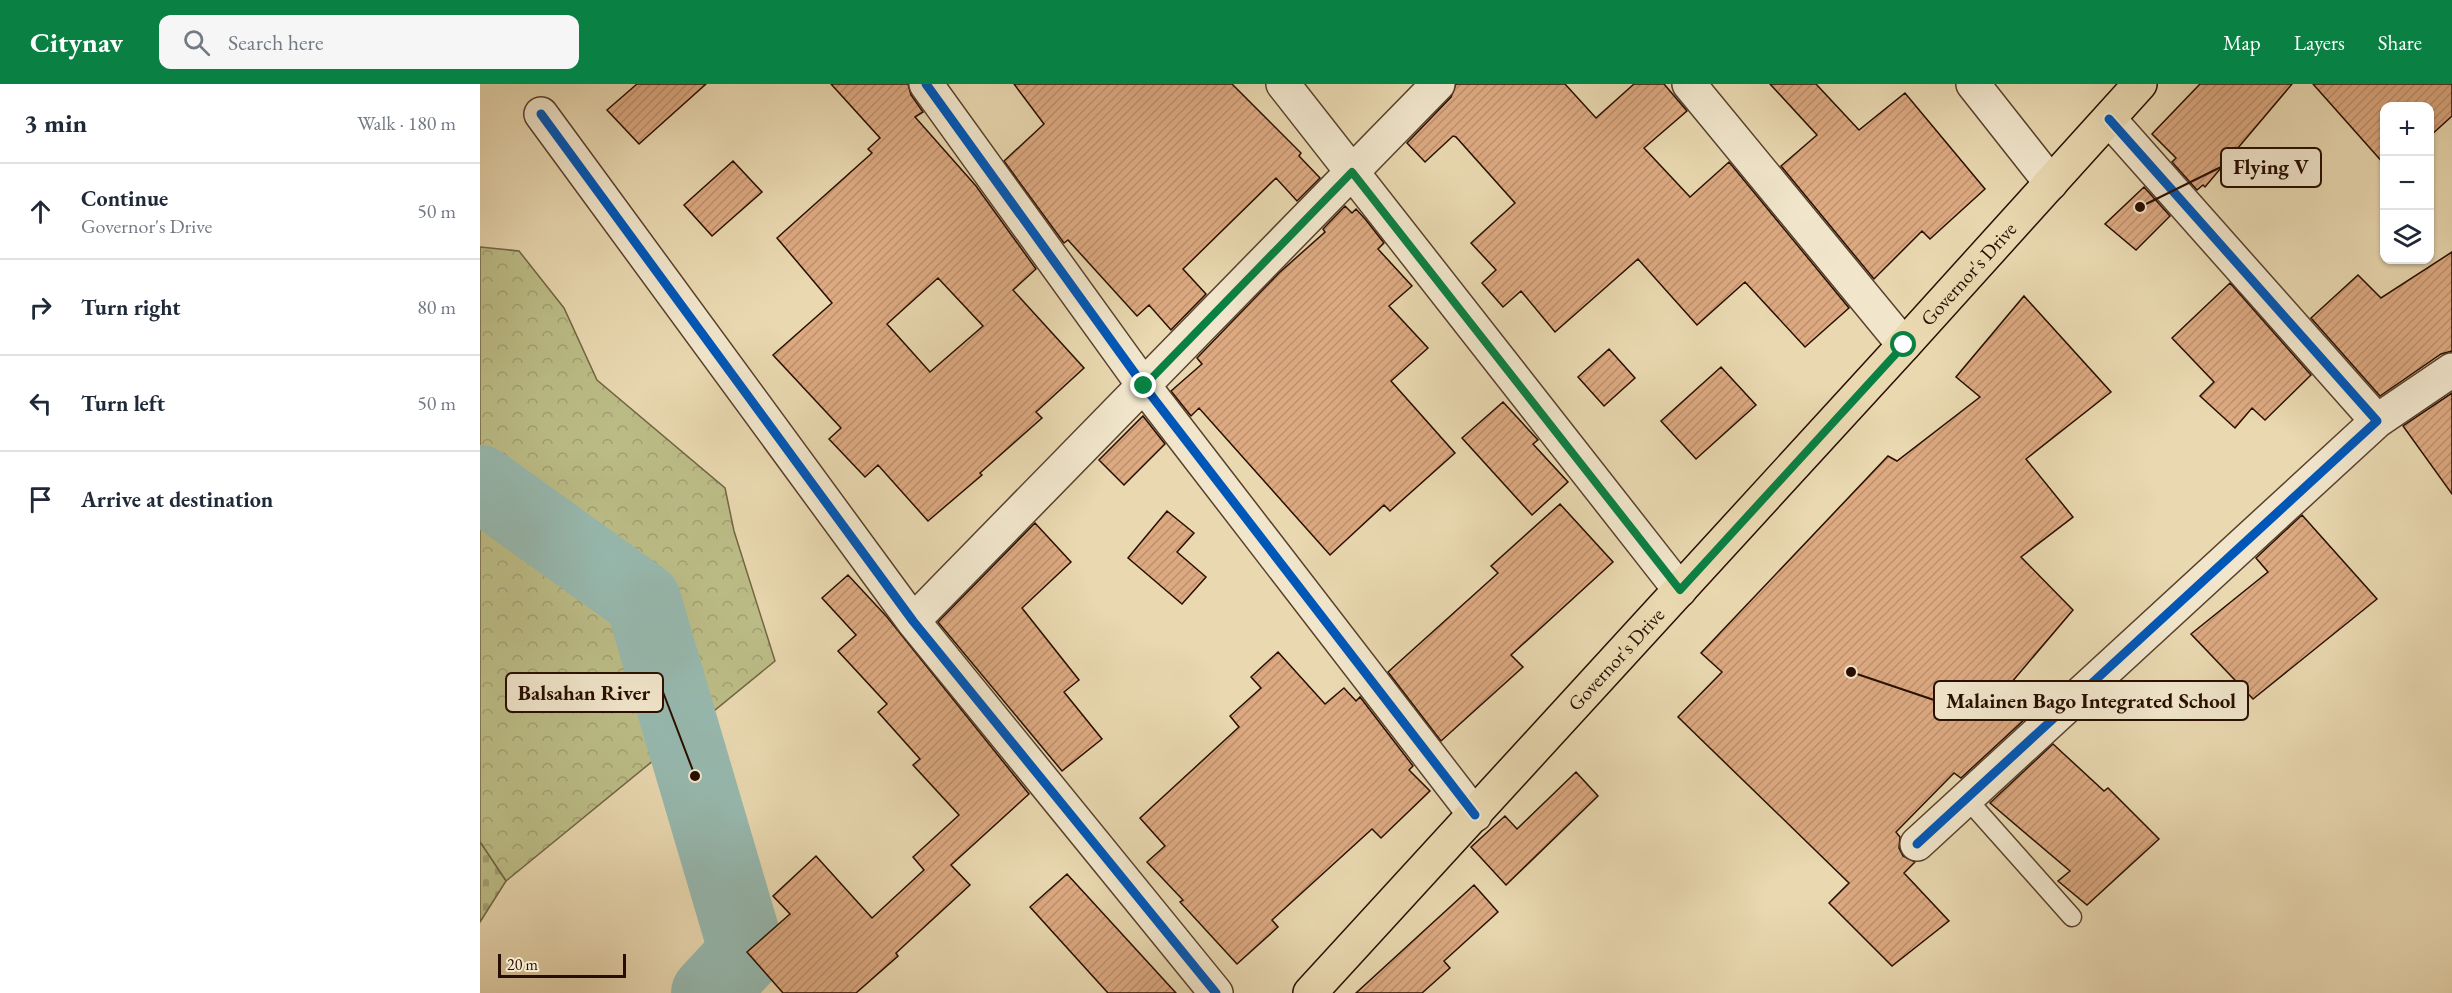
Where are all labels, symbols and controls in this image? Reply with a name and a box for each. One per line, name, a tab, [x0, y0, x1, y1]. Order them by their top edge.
search box	[159, 15, 579, 69]
text: Citynav	[30, 24, 123, 60]
icon: search	[180, 26, 213, 59]
text: Search here	[228, 28, 324, 57]
text: Map	[2223, 29, 2261, 56]
text: Layers	[2294, 29, 2345, 56]
text: Share	[2378, 29, 2422, 56]
map controls	[2380, 102, 2434, 264]
button: +	[2380, 102, 2434, 156]
text: 3 min	[24, 106, 87, 140]
text: Walk · 180 m	[357, 110, 456, 136]
callout: Flying V	[2221, 148, 2321, 187]
text: Flying V	[2233, 153, 2309, 180]
button: −	[2380, 156, 2434, 210]
text: Continue	[81, 184, 168, 213]
icon: ahead	[24, 195, 57, 228]
text: 50 m	[417, 198, 456, 224]
button: layers	[2380, 210, 2434, 264]
text: Governor's Drive	[81, 213, 212, 239]
street label: Governor's Drive	[1915, 216, 2022, 331]
icon: right	[24, 291, 57, 324]
text: Turn right	[81, 293, 180, 322]
text: 80 m	[417, 294, 456, 320]
route start	[1890, 331, 1916, 357]
route end	[1130, 372, 1156, 398]
icon: left	[24, 387, 57, 420]
text: Turn left	[81, 389, 165, 418]
text: 50 m	[417, 390, 456, 416]
icon: arrive	[24, 483, 57, 516]
text: Arrive at destination	[81, 485, 273, 514]
street label: Governor's Drive	[1562, 602, 1670, 716]
callout: Balsahan River	[506, 673, 663, 712]
text: Balsahan River	[518, 679, 650, 706]
callout: Malainen Bago Integrated School	[1934, 681, 2248, 720]
text: Malainen Bago Integrated School	[1946, 687, 2236, 714]
scale bar	[498, 951, 626, 978]
text: 20 m	[507, 954, 538, 975]

